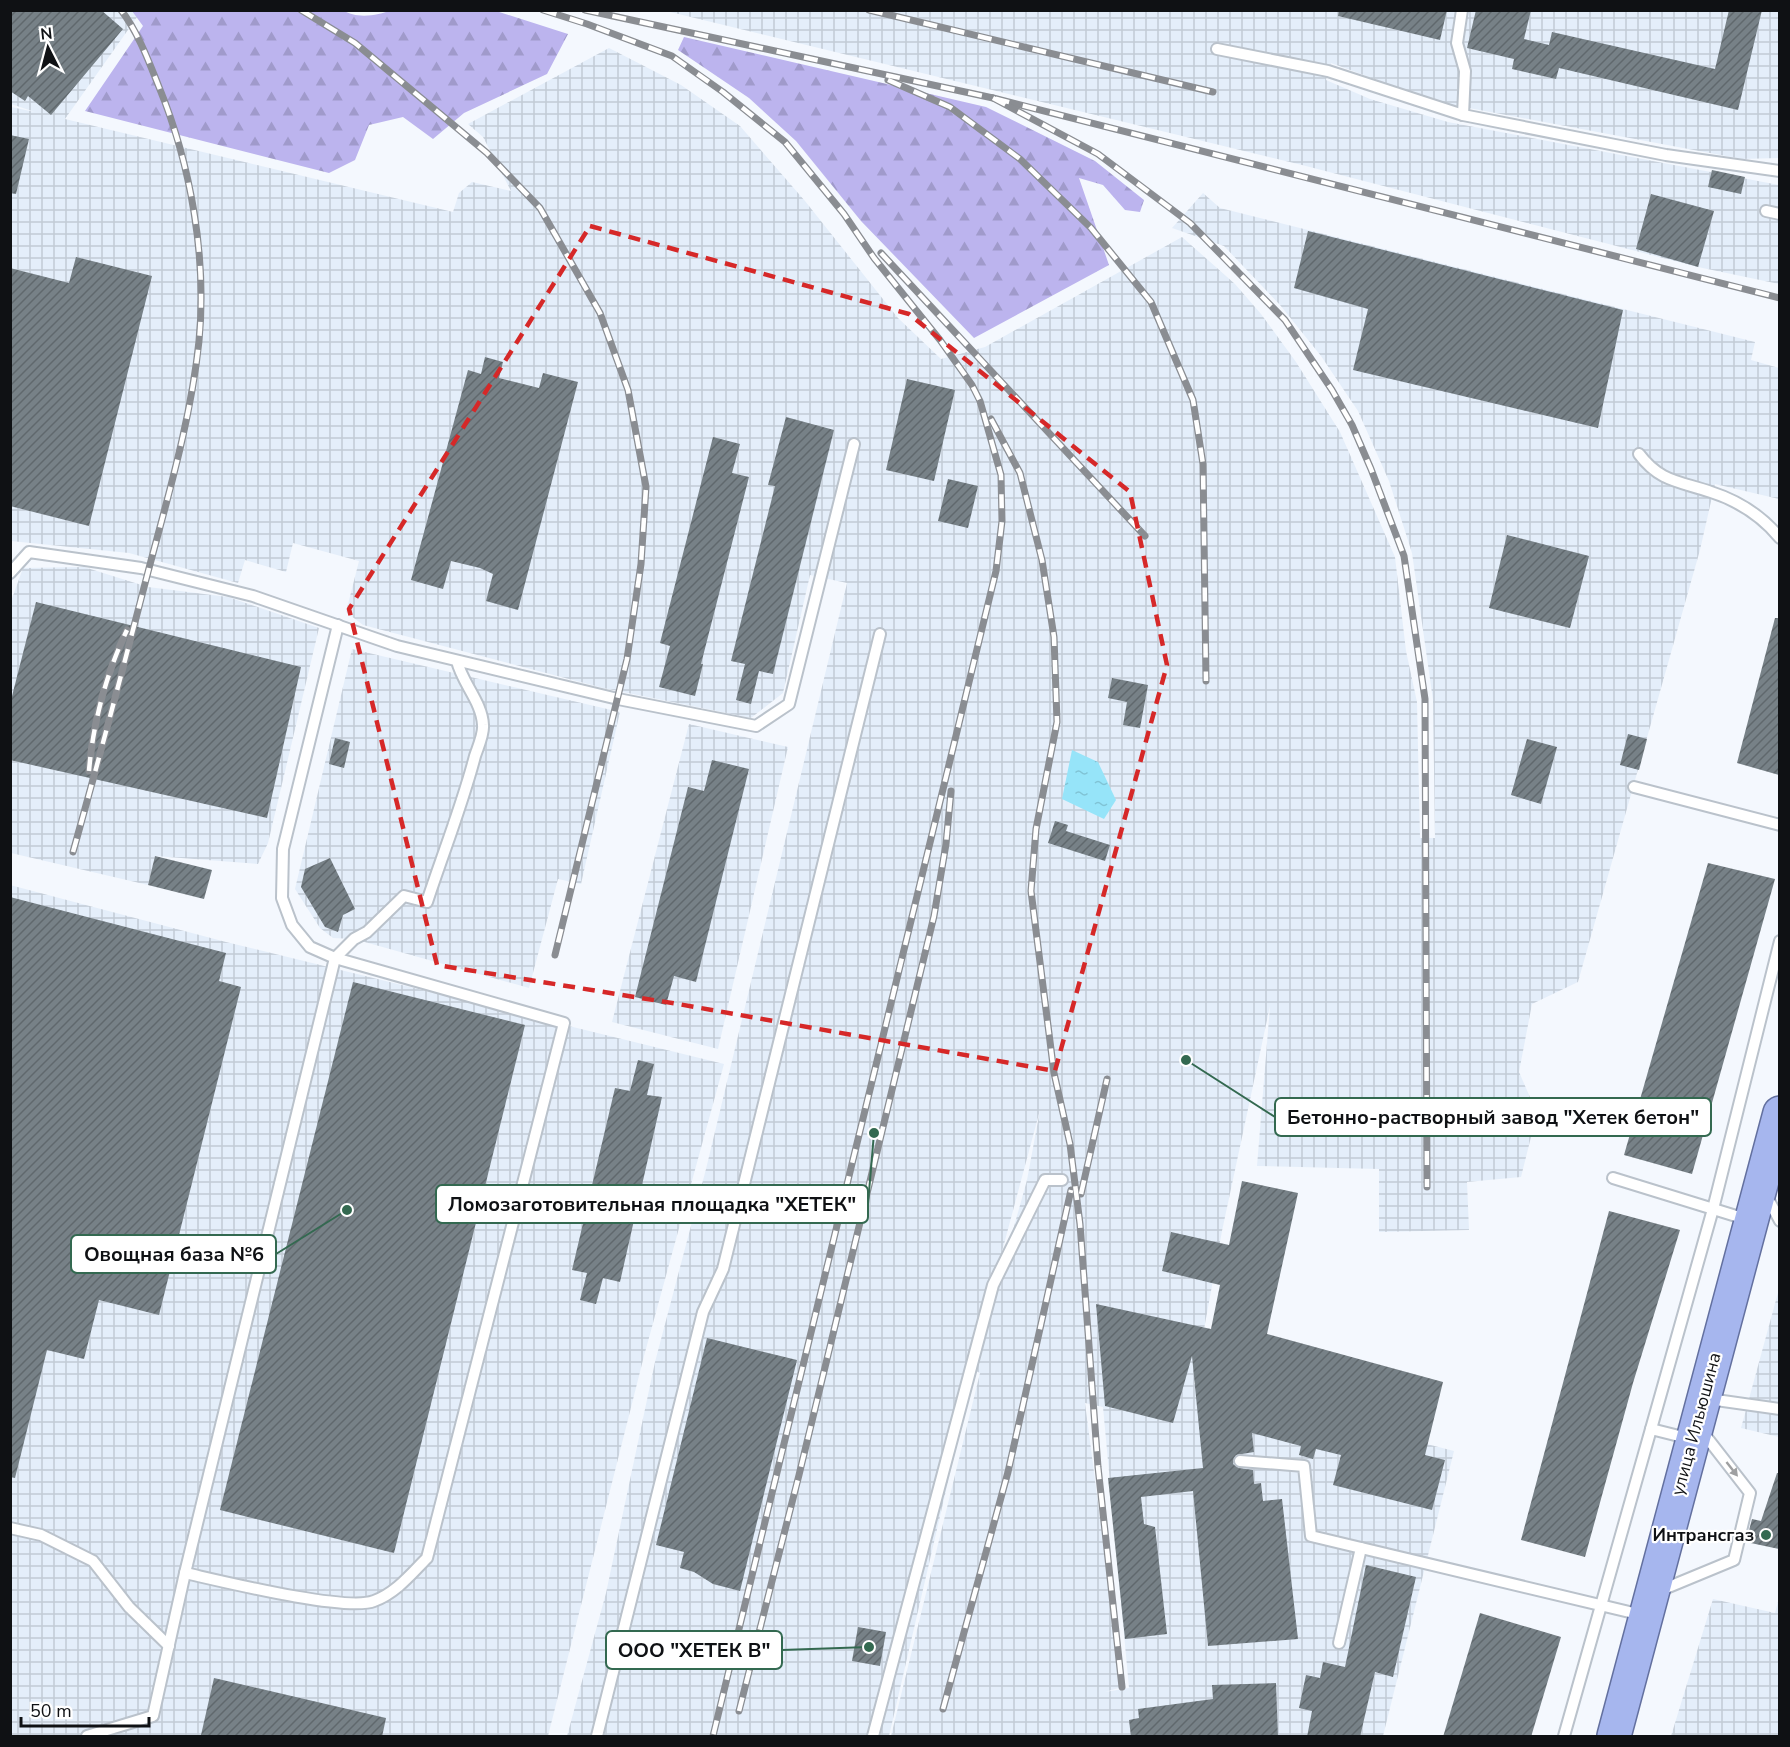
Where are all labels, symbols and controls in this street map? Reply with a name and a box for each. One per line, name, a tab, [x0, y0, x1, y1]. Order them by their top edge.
north arrow	[18, 18, 78, 78]
text: N	[39, 23, 54, 46]
callout: Бетонно-растворный завод "Хетек бетон"	[1275, 1098, 1711, 1136]
text: Бетонно-растворный завод "Хетек бетон"	[1287, 1104, 1699, 1131]
callout: Ломозаготовительная площадка "ХЕТЕК"	[436, 1185, 868, 1223]
text: Ломозаготовительная площадка "ХЕТЕК"	[448, 1191, 856, 1218]
callout: Овощная база №6	[71, 1235, 276, 1273]
text: Овощная база №6	[84, 1241, 264, 1268]
street label: улица Ильюшина	[1665, 1350, 1727, 1498]
one-way arrow	[1725, 1461, 1738, 1477]
place label: Интрансгаз	[1653, 1523, 1754, 1547]
marker: Интрансгаз	[1759, 1528, 1773, 1542]
callout: ООО "ХЕТЕК В"	[606, 1631, 782, 1669]
text: ООО "ХЕТЕК В"	[618, 1637, 770, 1664]
scale bar	[21, 1690, 148, 1728]
text: 50 m	[30, 1699, 72, 1723]

